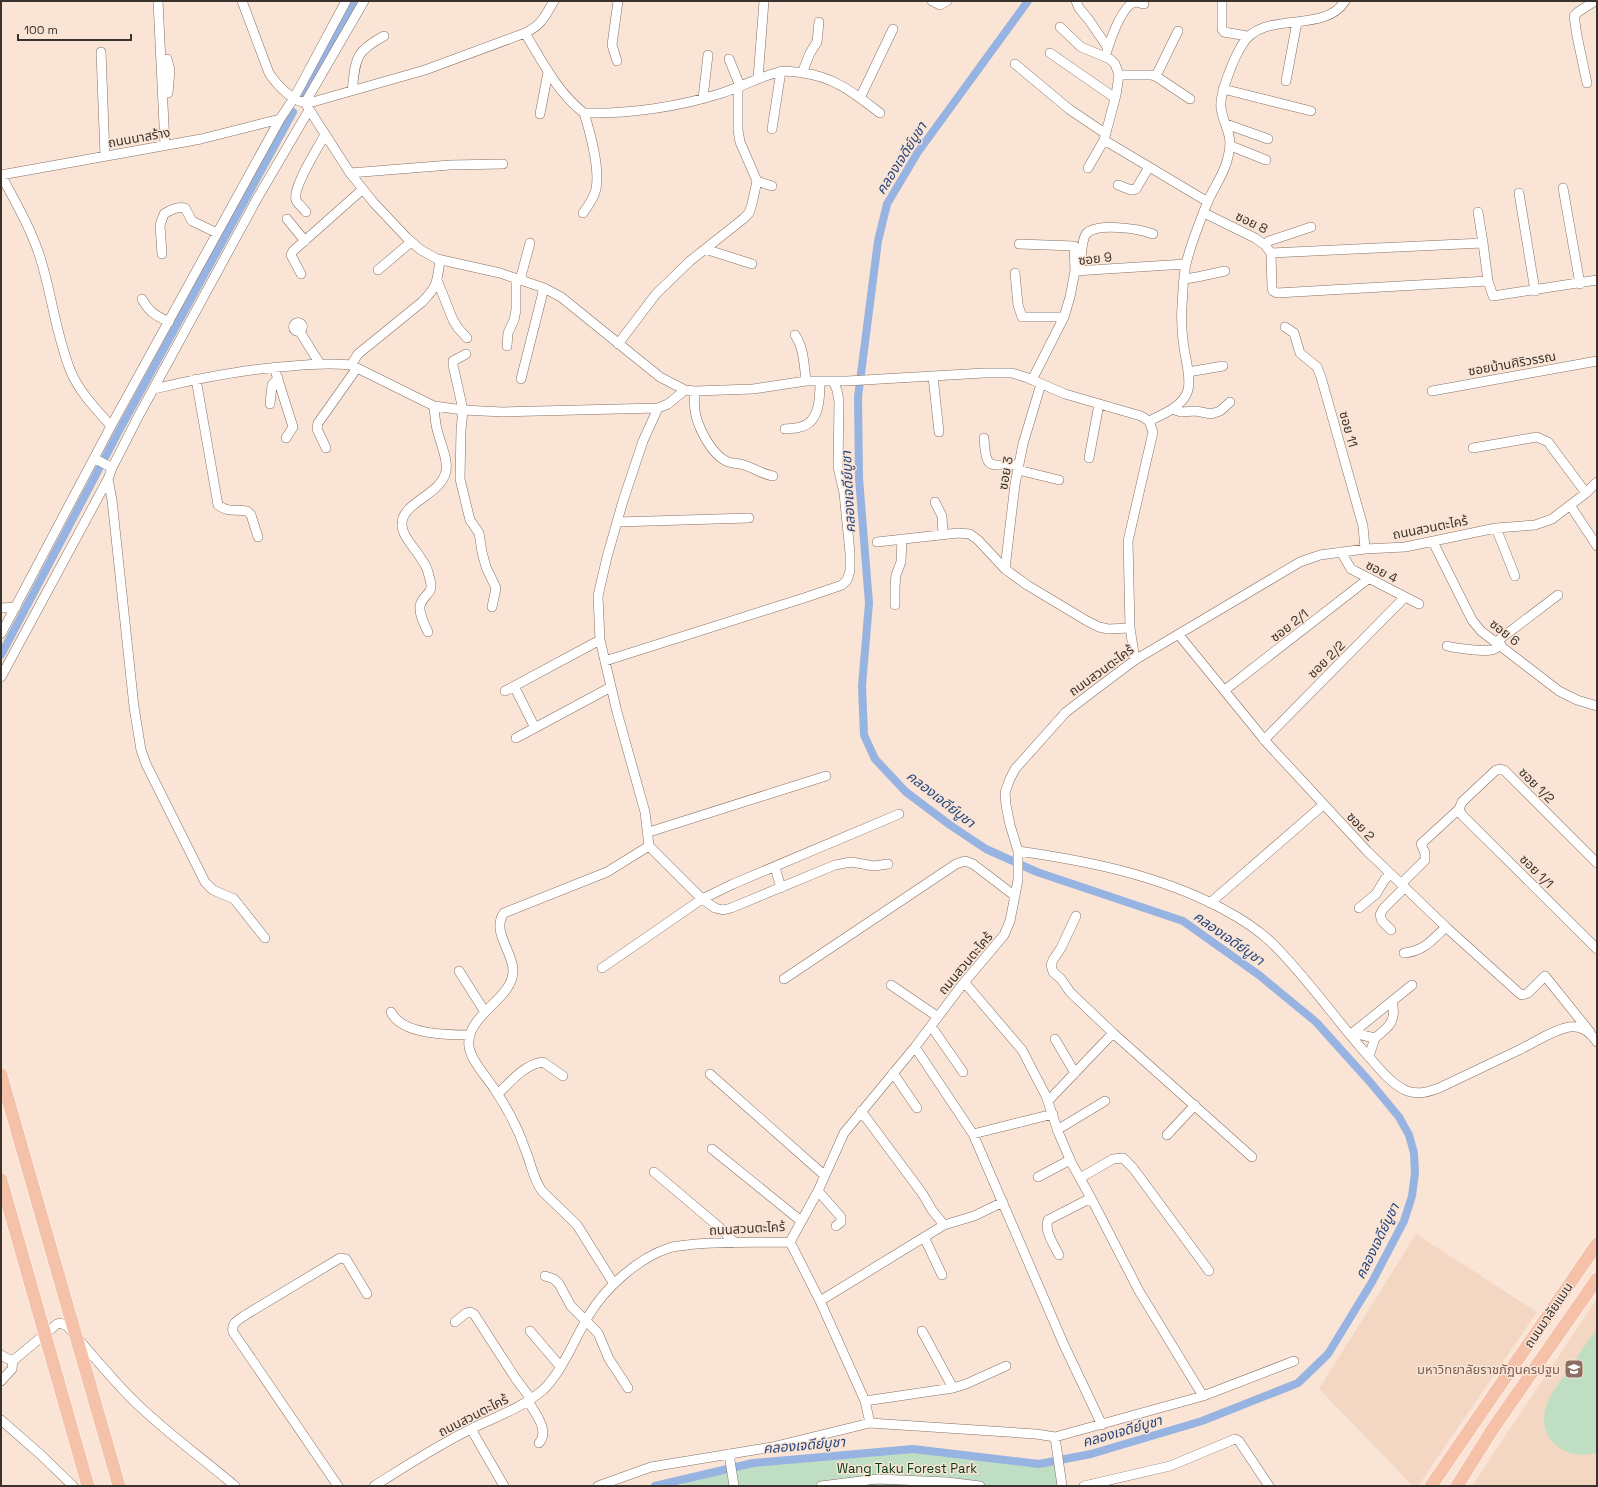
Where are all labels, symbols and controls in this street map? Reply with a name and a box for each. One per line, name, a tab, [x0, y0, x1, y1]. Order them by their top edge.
scale bar	[18, 16, 131, 42]
text: 100 m	[24, 22, 58, 38]
water label: คลองเจดีย์บูชา	[872, 117, 931, 198]
street label: ถนนนาสร้าง	[107, 124, 172, 151]
street label: ซอย 8	[1233, 207, 1271, 238]
street label: ซอย 9	[1077, 248, 1113, 269]
street label: ซอยบ้านศิริวรรณ	[1467, 347, 1557, 380]
street label: ซอย 11	[1335, 409, 1362, 449]
water label: คลองเจดีย์บูชา	[837, 449, 859, 533]
street label: ซอย 3	[994, 455, 1017, 491]
street label: ถนนสวนตะไคร้	[1391, 512, 1470, 543]
street label: ซอย 4	[1363, 556, 1401, 587]
street label: ซอย 2/1	[1267, 605, 1312, 646]
street label: ซอย 6	[1486, 615, 1523, 649]
street label: ซอย 2/2	[1304, 637, 1349, 682]
street label: ถนนสวนตะไคร้	[1065, 641, 1138, 700]
street label: ซอย 1/2	[1515, 764, 1558, 807]
water label: คลองเจดีย์บูชา	[903, 767, 980, 832]
street label: ซอย 2	[1343, 808, 1378, 845]
street label: ซอย 1/1	[1516, 851, 1557, 892]
water label: คลองเจดีย์บูชา	[1190, 907, 1269, 970]
street label: ถนนสวนตะไคร้	[934, 928, 997, 998]
water label: คลองเจดีย์บูชา	[1351, 1199, 1404, 1282]
street label: ถนนสวนตะไคร้	[708, 1218, 786, 1239]
street label: ถนนมาลัยแมน	[1520, 1279, 1577, 1351]
school or university icon: มหาวิทยาลัยราชภัฏนครปฐม	[1563, 1358, 1585, 1380]
place label: มหาวิทยาลัยราชภัฏนครปฐม	[1417, 1361, 1560, 1378]
street label: ถนนสวนตะไคร้	[435, 1390, 512, 1440]
water label: คลองเจดีย์บูชา	[1080, 1411, 1165, 1451]
water label: คลองเจดีย์บูชา	[762, 1432, 847, 1458]
park label: Wang Taku Forest Park	[837, 1460, 977, 1477]

